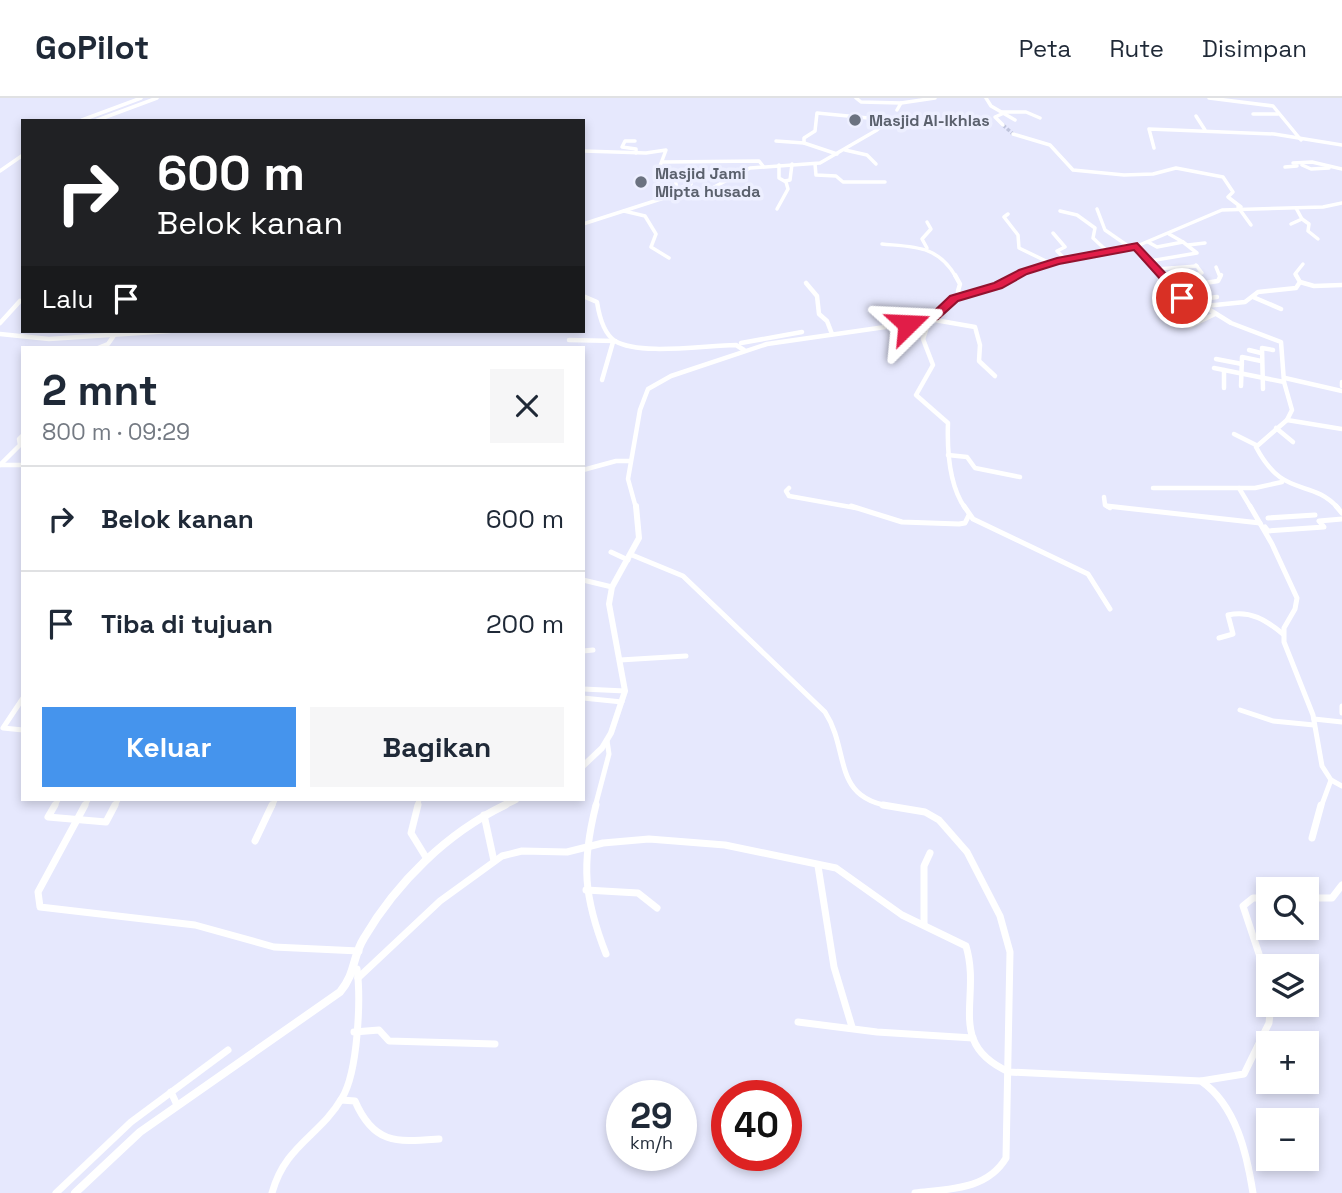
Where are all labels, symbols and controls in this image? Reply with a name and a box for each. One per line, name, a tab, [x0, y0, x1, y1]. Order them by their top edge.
text: GoPilot	[35, 27, 149, 69]
text: Peta	[1019, 33, 1071, 64]
text: Rute	[1109, 33, 1164, 64]
text: Disimpan	[1202, 33, 1307, 64]
place label: Masjid Al-Ikhlas	[869, 110, 990, 131]
marker: Masjid Al-Ikhlas	[847, 112, 863, 128]
text: 600 m	[157, 142, 305, 204]
icon: right	[42, 147, 133, 238]
place label: Masjid Jami Mipta husada	[655, 163, 760, 202]
marker: Masjid Jami Mipta husada	[633, 174, 649, 190]
text: Belok kanan	[157, 203, 343, 243]
pin	[1152, 268, 1212, 328]
icon: arrive	[1163, 279, 1201, 317]
icon: arrive	[107, 280, 145, 318]
text: Lalu	[42, 282, 93, 316]
position arrow	[871, 287, 945, 361]
text: 2 mnt	[42, 364, 158, 417]
button: close	[490, 369, 564, 443]
text: 800 m · 09:29	[42, 417, 190, 447]
icon: right	[42, 500, 80, 538]
text: Belok kanan	[101, 502, 254, 536]
text: 600 m	[486, 502, 564, 536]
icon: arrive	[42, 605, 80, 643]
text: Tiba di tujuan	[101, 607, 273, 641]
text: 200 m	[486, 607, 564, 641]
button: Keluar	[42, 707, 296, 787]
button: Bagikan	[310, 707, 564, 787]
map controls	[1256, 877, 1319, 1171]
button: search	[1256, 877, 1319, 940]
button: layers	[1256, 954, 1319, 1017]
button: +	[1256, 1031, 1319, 1094]
speed limit sign: 40	[711, 1080, 802, 1171]
text: 29	[630, 1094, 673, 1138]
button: −	[1256, 1108, 1319, 1171]
text: km/h	[630, 1131, 673, 1154]

